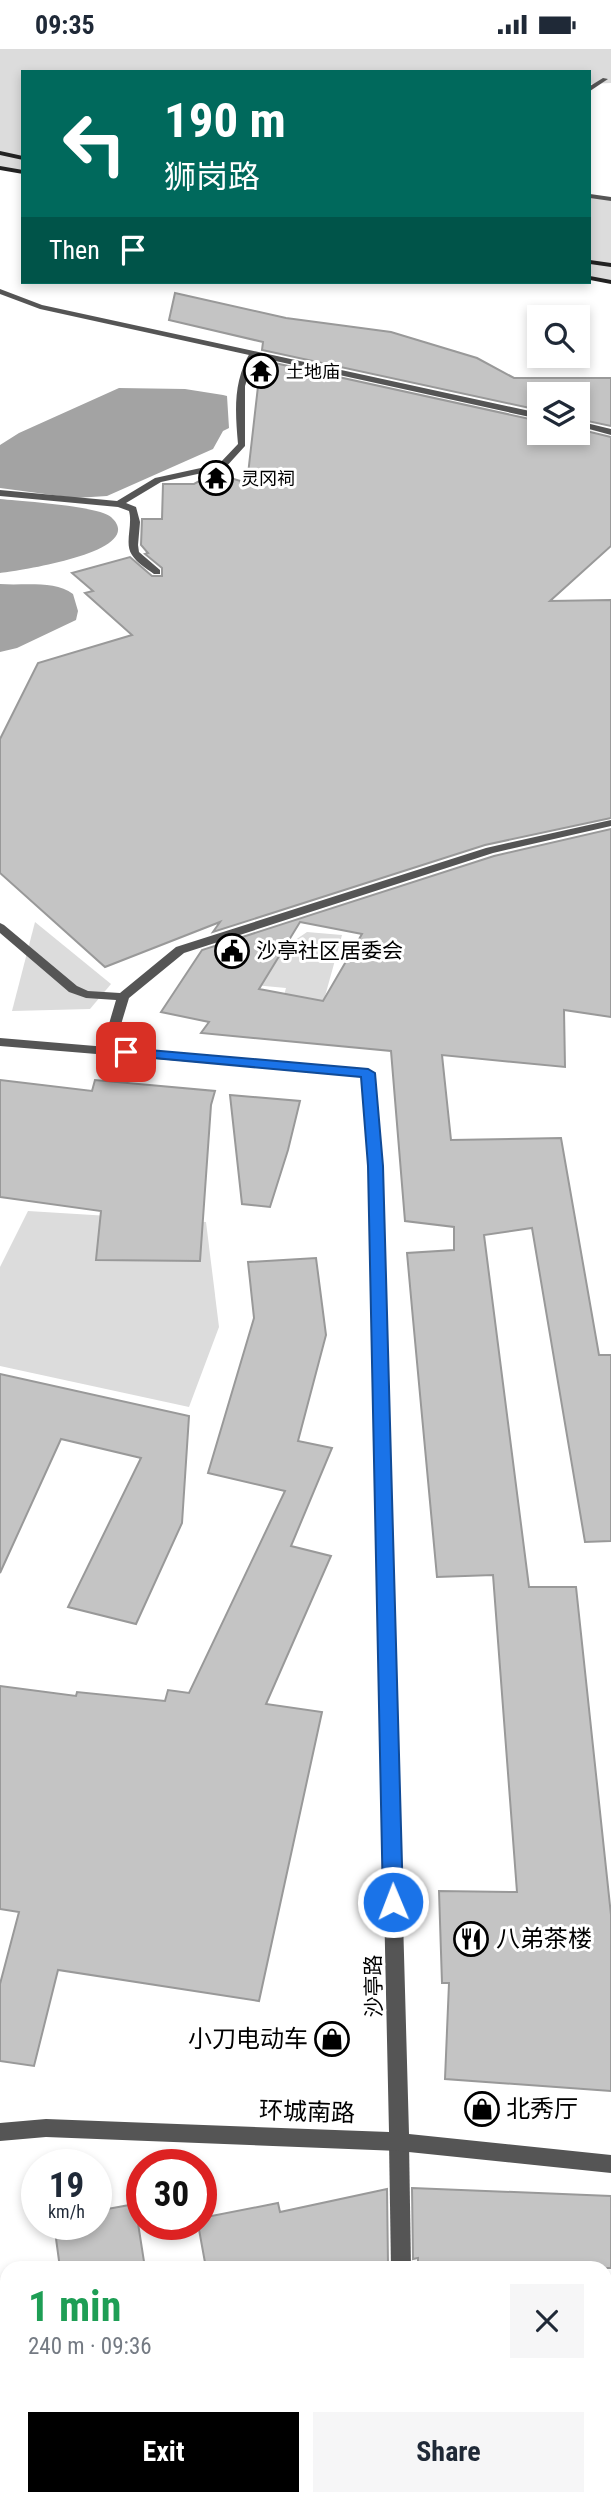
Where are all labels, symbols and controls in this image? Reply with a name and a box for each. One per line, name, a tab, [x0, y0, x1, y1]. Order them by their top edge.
text: 09:35	[35, 10, 95, 40]
text: 190 m	[164, 92, 286, 149]
icon: left	[49, 98, 140, 189]
text: 狮岗路	[164, 158, 260, 196]
icon: arrive	[114, 231, 152, 269]
text: Then	[49, 235, 100, 265]
map controls	[527, 305, 590, 445]
button: search	[527, 305, 590, 368]
temple icon: 土地庙	[242, 352, 280, 390]
place label: 土地庙	[286, 361, 340, 382]
button: layers	[527, 382, 590, 445]
temple icon: 灵冈祠	[197, 459, 235, 497]
place label: 灵冈祠	[241, 468, 295, 489]
public building icon: 沙亭社区居委会	[213, 932, 251, 970]
place label: 沙亭社区居委会	[256, 939, 403, 963]
pin	[96, 1022, 156, 1082]
icon: arrive	[107, 1033, 145, 1071]
position arrow	[356, 1865, 430, 1939]
restaurant icon: 八弟茶楼	[452, 1920, 490, 1958]
place label: 八弟茶楼	[496, 1925, 592, 1953]
street label: 沙亭路	[361, 1954, 387, 2018]
shop icon: 小刀电动车	[313, 2020, 351, 2058]
place label: 小刀电动车	[188, 2025, 308, 2053]
shop icon: 北秀厅	[463, 2090, 501, 2128]
place label: 北秀厅	[506, 2095, 578, 2123]
street label: 环城南路	[259, 2096, 355, 2128]
speed limit sign: 30	[126, 2149, 217, 2240]
text: 19	[49, 2165, 84, 2206]
text: km/h	[48, 2201, 85, 2222]
text: 1 min	[28, 2282, 121, 2331]
button: close	[510, 2284, 584, 2358]
text: 240 m · 09:36	[28, 2333, 152, 2360]
button: Exit	[28, 2412, 299, 2492]
button: Share	[313, 2412, 584, 2492]

